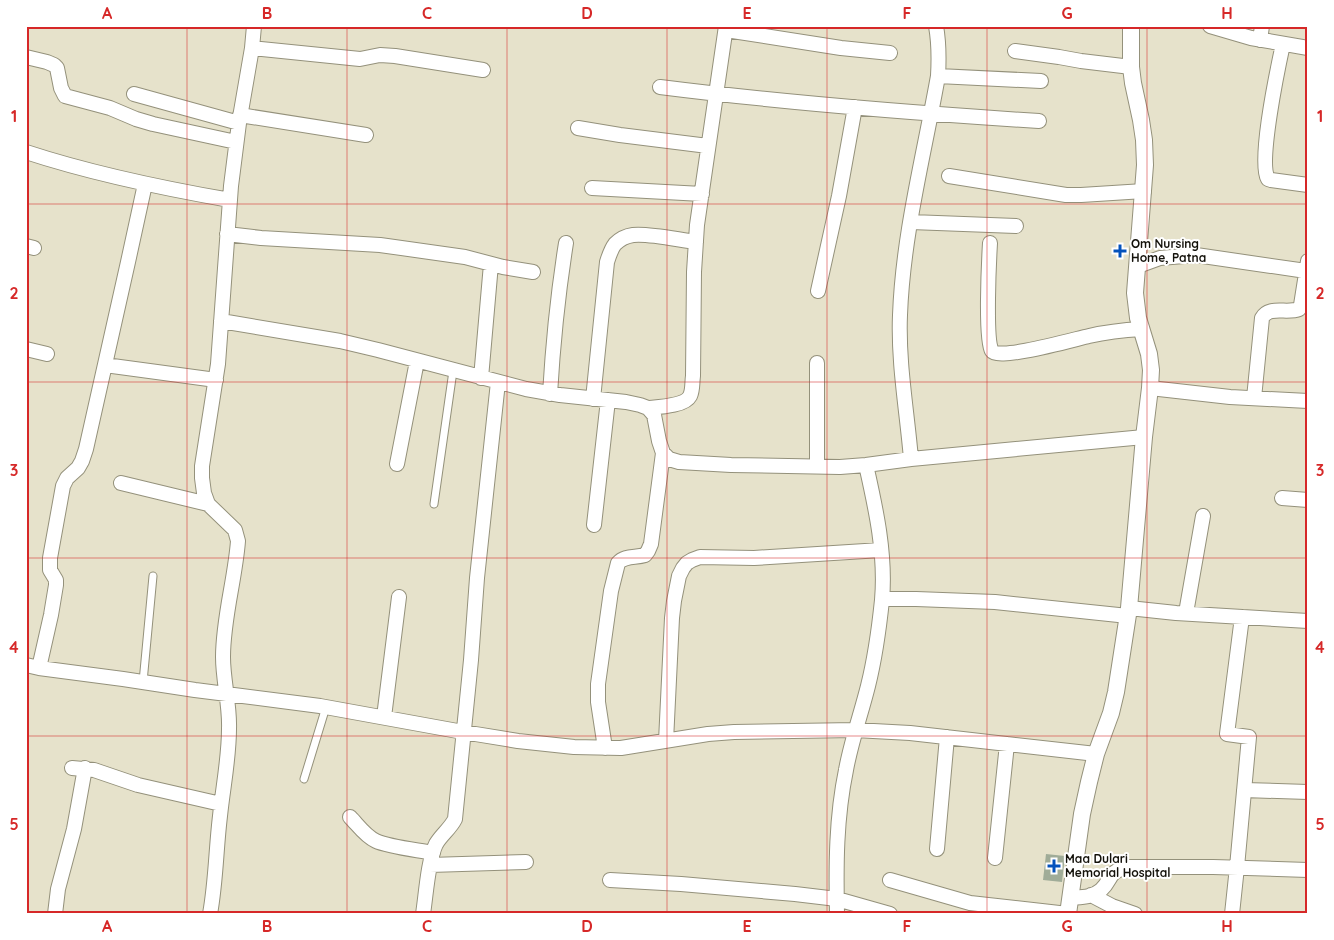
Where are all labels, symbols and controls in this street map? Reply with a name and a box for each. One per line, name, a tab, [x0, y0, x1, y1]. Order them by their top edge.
text: A	[102, 3, 113, 23]
text: B	[262, 3, 272, 23]
text: C	[422, 3, 432, 23]
text: D	[581, 3, 593, 23]
text: E	[742, 3, 752, 23]
text: F	[903, 3, 912, 23]
text: G	[1061, 3, 1073, 23]
text: H	[1221, 3, 1233, 23]
text: 1	[11, 106, 17, 126]
text: 1	[1317, 106, 1323, 126]
place label: Om Nursing Home, Patna	[1131, 236, 1206, 265]
marker: Om Nursing Home, Patna	[1113, 244, 1127, 258]
text: 2	[9, 283, 19, 303]
text: 2	[1315, 283, 1325, 303]
text: 3	[10, 460, 18, 480]
text: 3	[1316, 460, 1324, 480]
text: 4	[9, 637, 19, 657]
text: 4	[1315, 637, 1325, 657]
text: 5	[9, 814, 19, 834]
text: 5	[1315, 814, 1325, 834]
place label: Maa Dulari Memorial Hospital	[1065, 851, 1171, 880]
marker: Maa Dulari Memorial Hospital	[1047, 859, 1061, 873]
text: A	[102, 916, 113, 936]
text: B	[262, 916, 272, 936]
text: C	[422, 916, 432, 936]
text: D	[581, 916, 593, 936]
text: E	[742, 916, 752, 936]
text: F	[903, 916, 912, 936]
text: G	[1061, 916, 1073, 936]
text: H	[1221, 916, 1233, 936]

